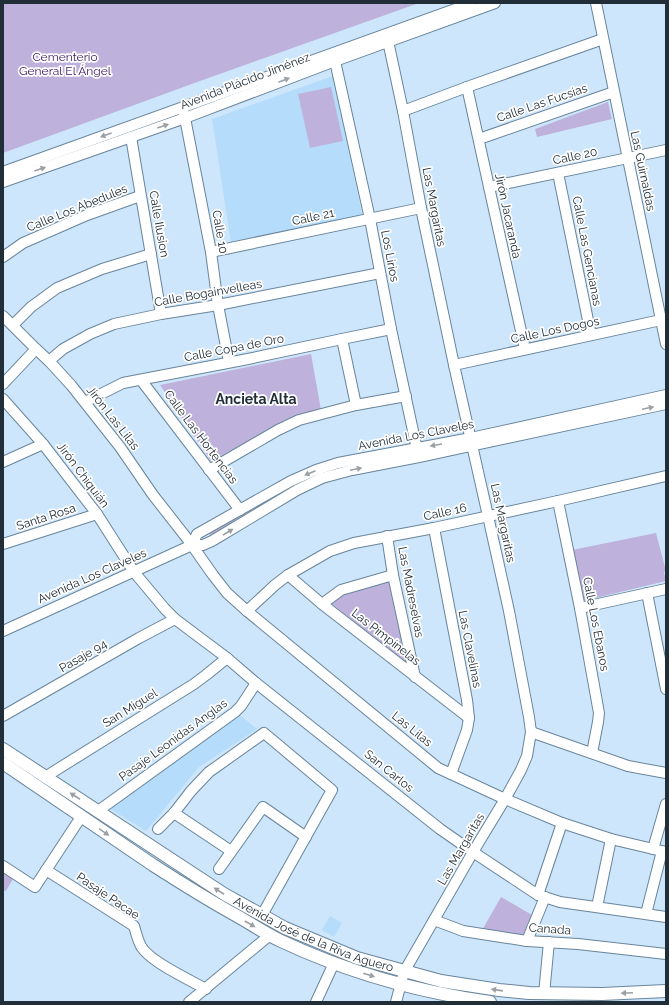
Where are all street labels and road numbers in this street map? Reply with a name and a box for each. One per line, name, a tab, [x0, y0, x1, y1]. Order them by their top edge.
street label: Avenida Plácido Jiménez	[178, 50, 312, 112]
street label: Calle Las Fucsias	[495, 81, 589, 125]
street label: Las Guirnaldas	[628, 130, 658, 213]
street label: Calle 20	[552, 144, 598, 168]
street label: Las Margaritas	[419, 166, 449, 248]
street label: Jirón Jacaranda	[492, 172, 524, 260]
street label: Calle Los Abedules	[25, 181, 129, 235]
street label: Calle Ilusion	[146, 190, 172, 258]
street label: Calle Las Gencianas	[569, 195, 605, 307]
street label: Calle 21	[291, 206, 335, 228]
street label: Calle 10	[209, 209, 231, 255]
street label: Los Lirios	[378, 229, 402, 283]
street label: Calle Bogainvelleas	[153, 277, 263, 309]
street label: Calle Los Dogos	[509, 314, 601, 346]
street label: Calle Copa de Oro	[183, 331, 285, 365]
street label: Jirón Las Lilas	[84, 383, 142, 453]
street label: Calle Las Hortencias	[161, 388, 241, 487]
street label: Avenida Los Claveles	[357, 417, 475, 453]
street label: Jirón Chiquián	[54, 440, 112, 510]
street label: Las Margaritas	[488, 482, 518, 564]
street label: Santa Rosa	[15, 501, 77, 533]
street label: Calle 16	[422, 501, 468, 523]
street label: Las Madreselvas	[395, 545, 427, 639]
street label: Avenida Los Claveles	[35, 546, 149, 606]
street label: Calle Los Ebanos	[580, 576, 612, 672]
street label: Las Pimpinelas	[349, 606, 423, 668]
street label: Las Clavelinas	[456, 609, 484, 689]
street label: Pasaje 94	[57, 637, 110, 675]
street label: San Miguel	[100, 685, 161, 730]
street label: Pasaje Leonidas Anglas	[116, 696, 230, 784]
street label: Las Lilas	[389, 709, 435, 750]
street label: San Carlos	[362, 747, 417, 795]
street label: Las Margaritas	[435, 810, 487, 887]
street label: Pasaje Pacae	[74, 870, 142, 922]
street label: Avenida José de la Riva Aguero	[231, 894, 395, 975]
street label: Canada	[528, 921, 572, 937]

